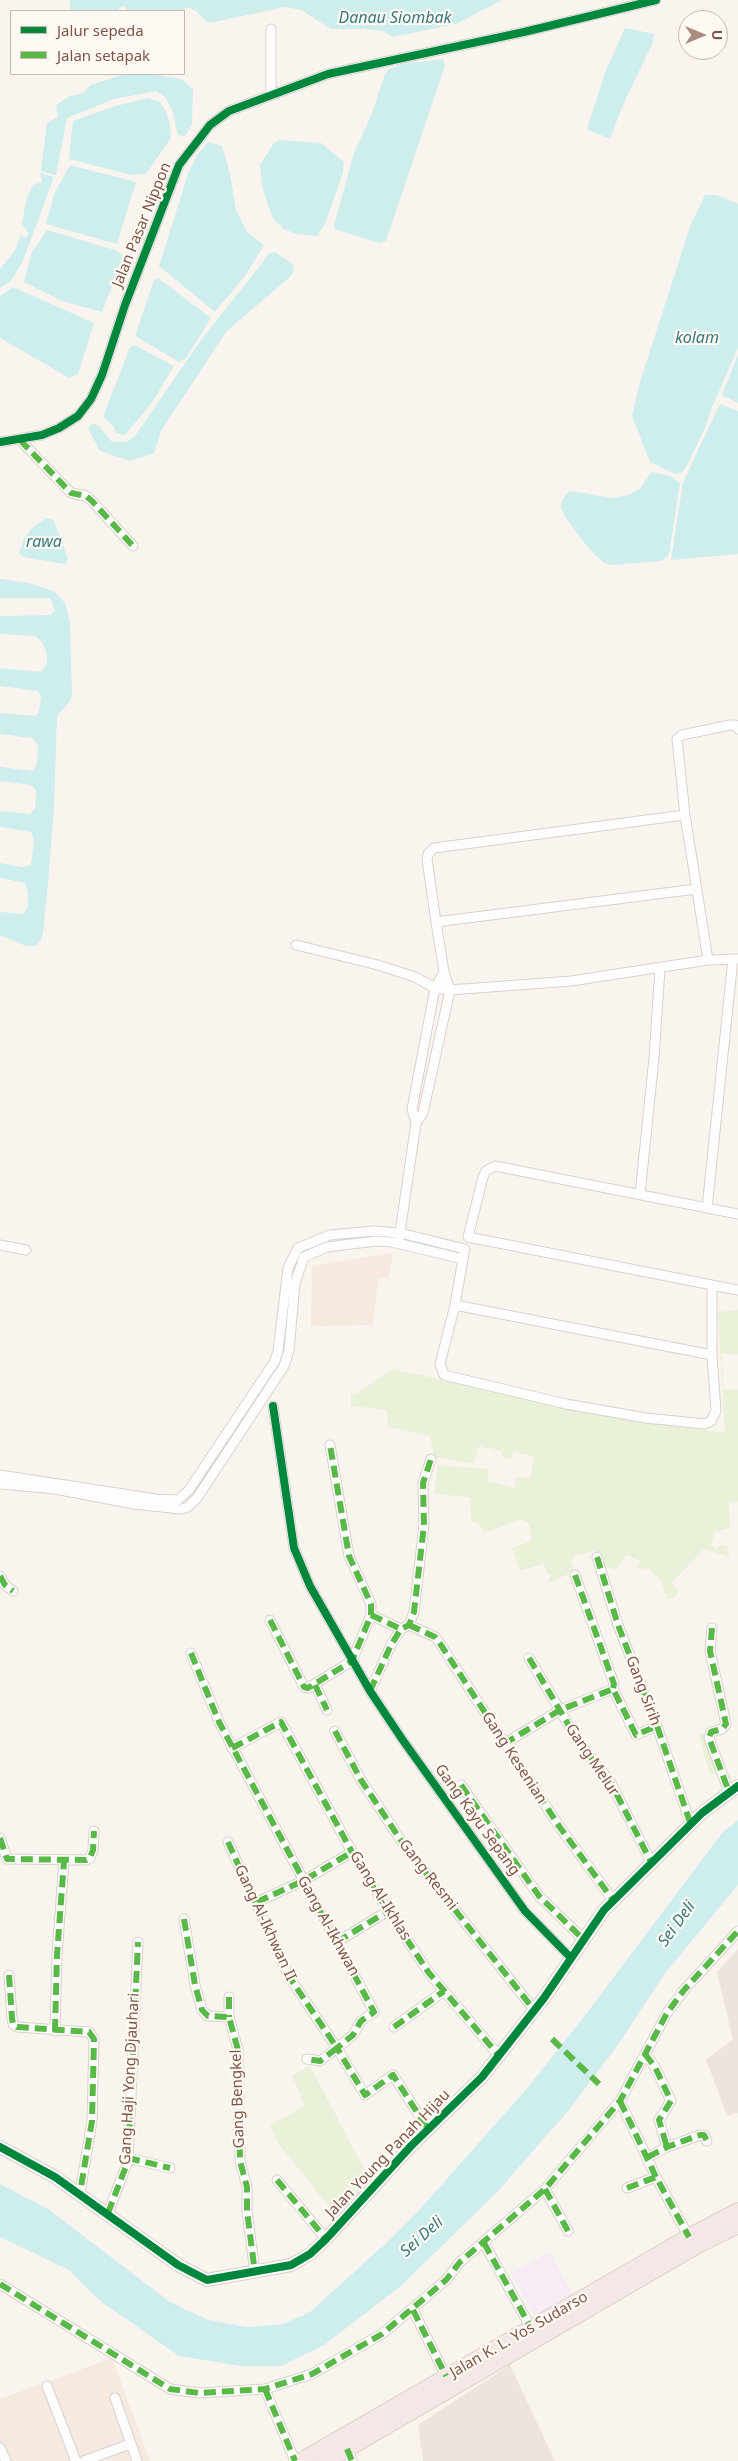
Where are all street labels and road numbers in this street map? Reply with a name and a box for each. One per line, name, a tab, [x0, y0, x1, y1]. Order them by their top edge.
street label: Jalan Pasar Nippon	[109, 160, 175, 290]
street label: Gang Sirih	[621, 1654, 665, 1728]
street label: Gang Kesenian	[478, 1709, 550, 1807]
street label: Gang Melur	[561, 1721, 623, 1799]
street label: Gang Kayu Sepang	[431, 1761, 523, 1879]
street label: Gang Resmi	[395, 1836, 461, 1914]
street label: Gang Al-Ikhlas	[345, 1848, 415, 1944]
street label: Gang Al-Ikhwan II	[230, 1862, 300, 1984]
street label: Gang Al-Ikhwan	[293, 1873, 363, 1979]
street label: Gang Haji Yong Djauhari	[117, 1992, 143, 2166]
street label: Gang Bengkel	[227, 2049, 249, 2149]
street label: Jalan Young Panah Hijau	[322, 2086, 454, 2222]
street label: Jalan K. L. Yos Sudarso	[447, 2288, 591, 2382]

